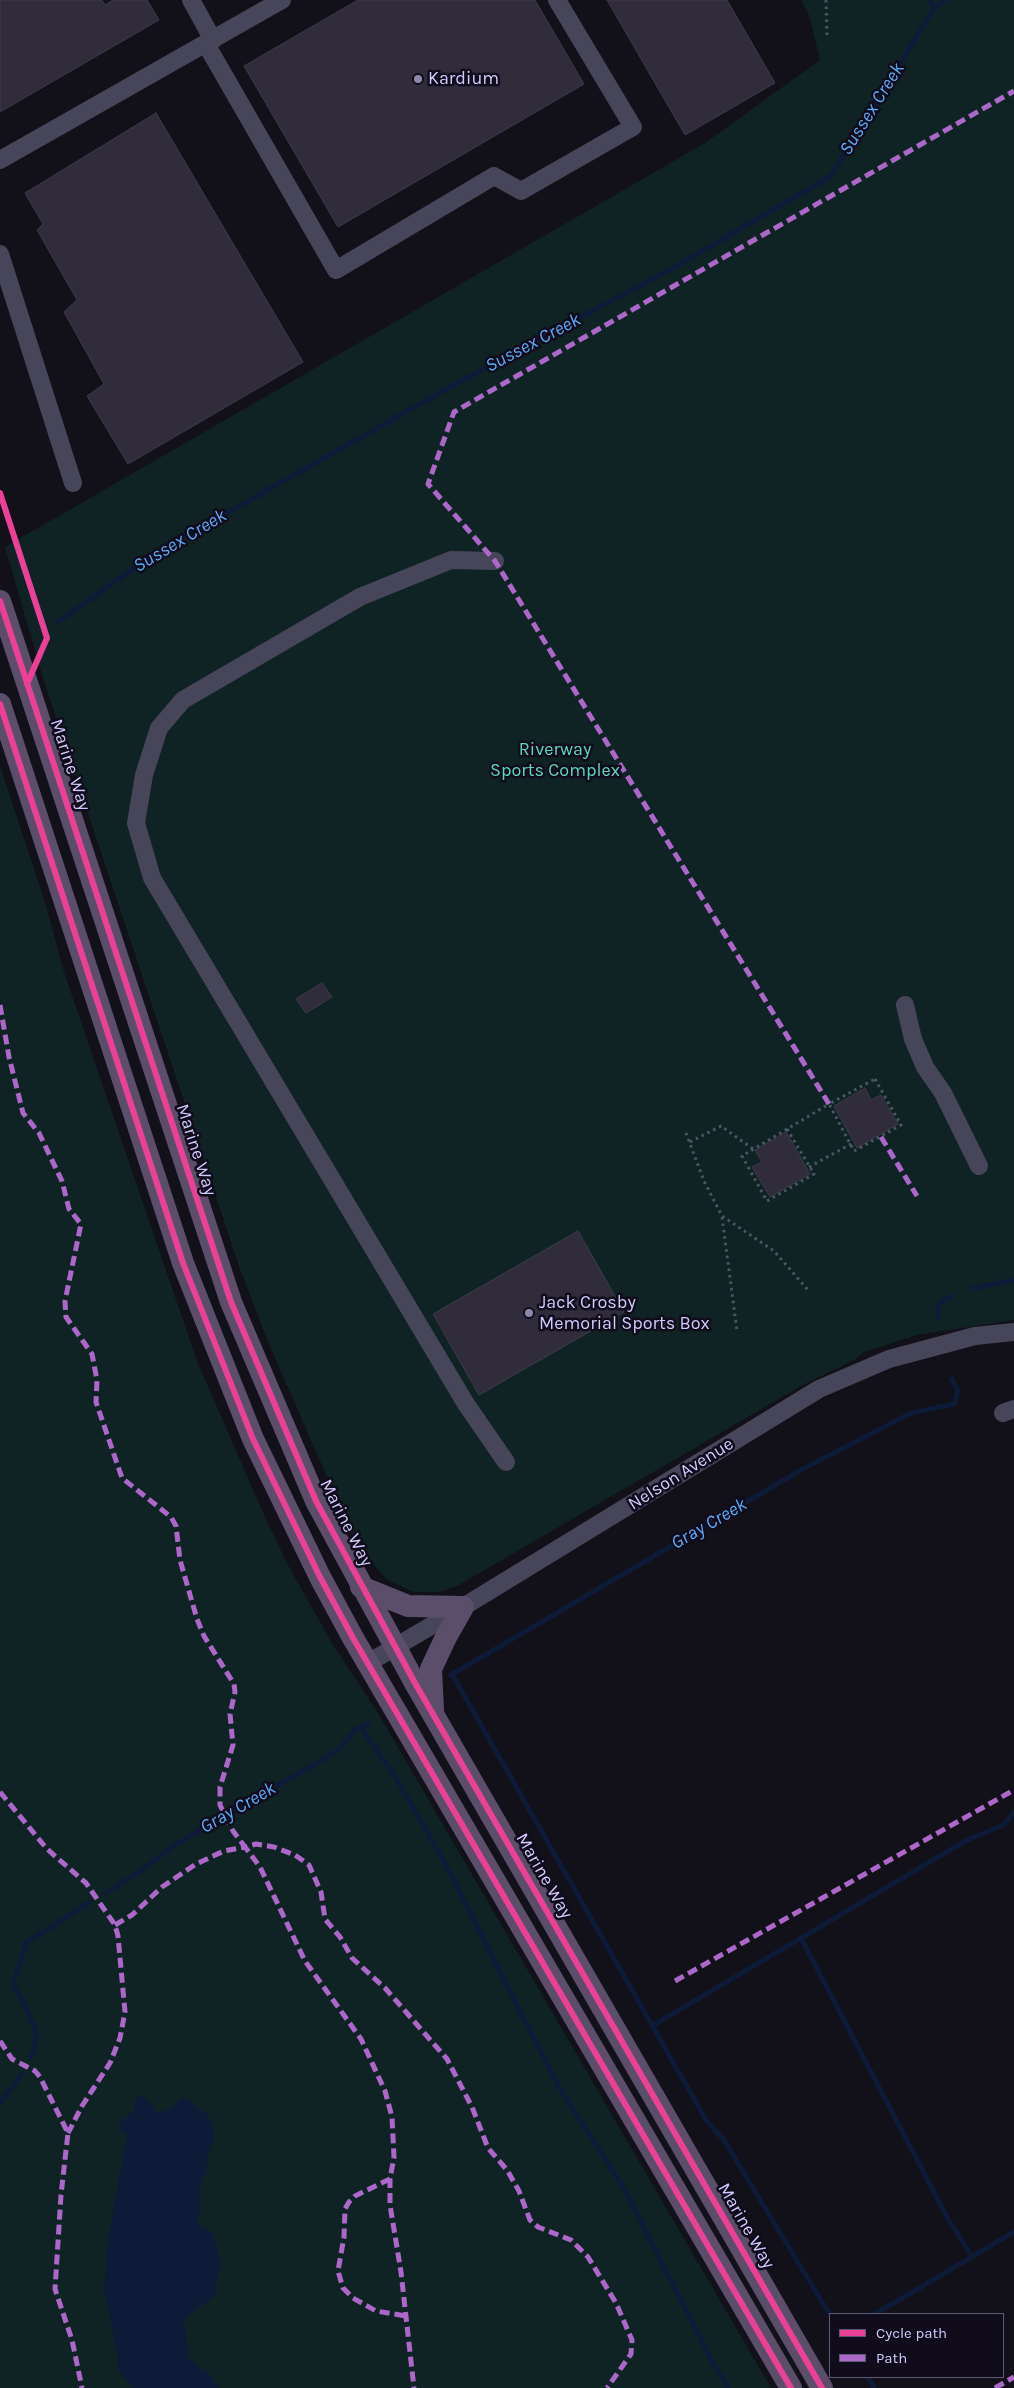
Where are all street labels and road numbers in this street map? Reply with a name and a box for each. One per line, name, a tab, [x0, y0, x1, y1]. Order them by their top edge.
street label: Marine Way	[45, 716, 95, 814]
street label: Marine Way	[171, 1101, 221, 1199]
street label: Nelson Avenue	[624, 1433, 738, 1515]
street label: Marine Way	[315, 1476, 377, 1570]
street label: Marine Way	[511, 1829, 577, 1923]
street label: Marine Way	[713, 2179, 779, 2273]

